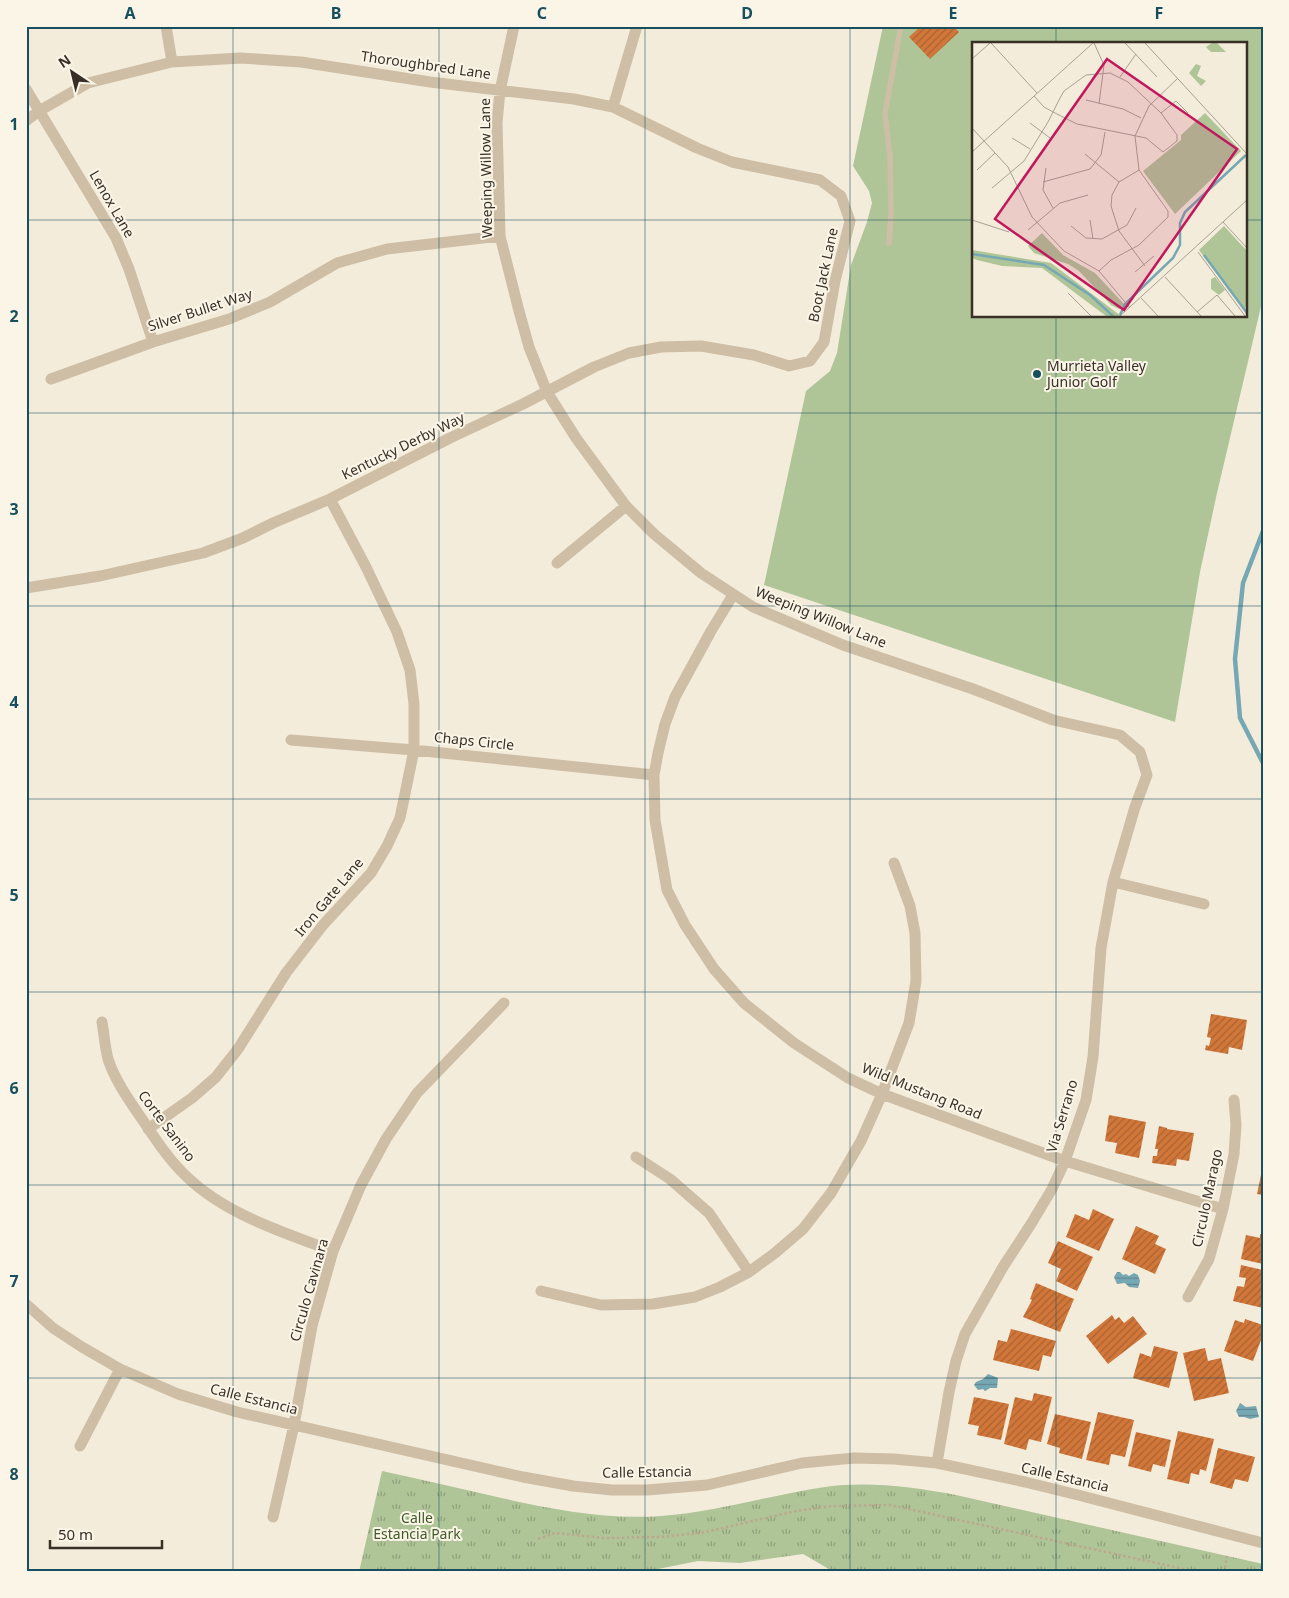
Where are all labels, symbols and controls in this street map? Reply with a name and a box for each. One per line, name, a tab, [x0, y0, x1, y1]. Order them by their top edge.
text: A	[124, 2, 136, 24]
text: B	[331, 2, 341, 24]
text: C	[537, 2, 547, 24]
text: D	[741, 2, 753, 24]
text: E	[949, 2, 958, 24]
text: F	[1155, 2, 1163, 24]
inset map	[972, 42, 1246, 318]
street label: Thoroughbred Lane	[360, 46, 492, 83]
north arrow	[48, 48, 98, 98]
text: N	[54, 50, 74, 72]
street label: Weeping Willow Lane	[475, 98, 496, 238]
text: 1	[9, 113, 19, 135]
street label: Lenox Lane	[85, 167, 139, 241]
street label: Boot Jack Lane	[803, 226, 842, 324]
street label: Silver Bullet Way	[145, 283, 255, 335]
text: 2	[9, 305, 19, 327]
place label: Murrieta Valley Junior Golf	[1045, 356, 1147, 391]
marker: Murrieta Valley Junior Golf	[1031, 368, 1043, 380]
street label: Kentucky Derby Way	[338, 407, 468, 484]
text: 3	[9, 498, 19, 520]
street label: Weeping Willow Lane	[753, 581, 890, 652]
text: 4	[9, 691, 19, 713]
street label: Chaps Circle	[433, 727, 515, 754]
street label: Iron Gate Lane	[290, 853, 367, 940]
text: 5	[9, 884, 19, 906]
street label: Wild Mustang Road	[859, 1058, 985, 1123]
text: 6	[9, 1077, 19, 1099]
street label: Via Serrano	[1041, 1077, 1082, 1155]
street label: Corte Sanino	[134, 1086, 200, 1165]
street label: Circulo Marago	[1187, 1147, 1226, 1249]
street label: Circulo Cavinara	[285, 1236, 332, 1344]
text: 7	[9, 1270, 19, 1292]
street label: Calle Estancia	[208, 1378, 300, 1419]
street label: Calle Estancia	[1019, 1457, 1111, 1496]
street label: Calle Estancia	[602, 1461, 692, 1482]
text: 8	[9, 1463, 19, 1485]
park label: Calle Estancia Park	[373, 1508, 461, 1543]
scale bar	[50, 1518, 162, 1550]
text: 50 m	[58, 1524, 93, 1544]

